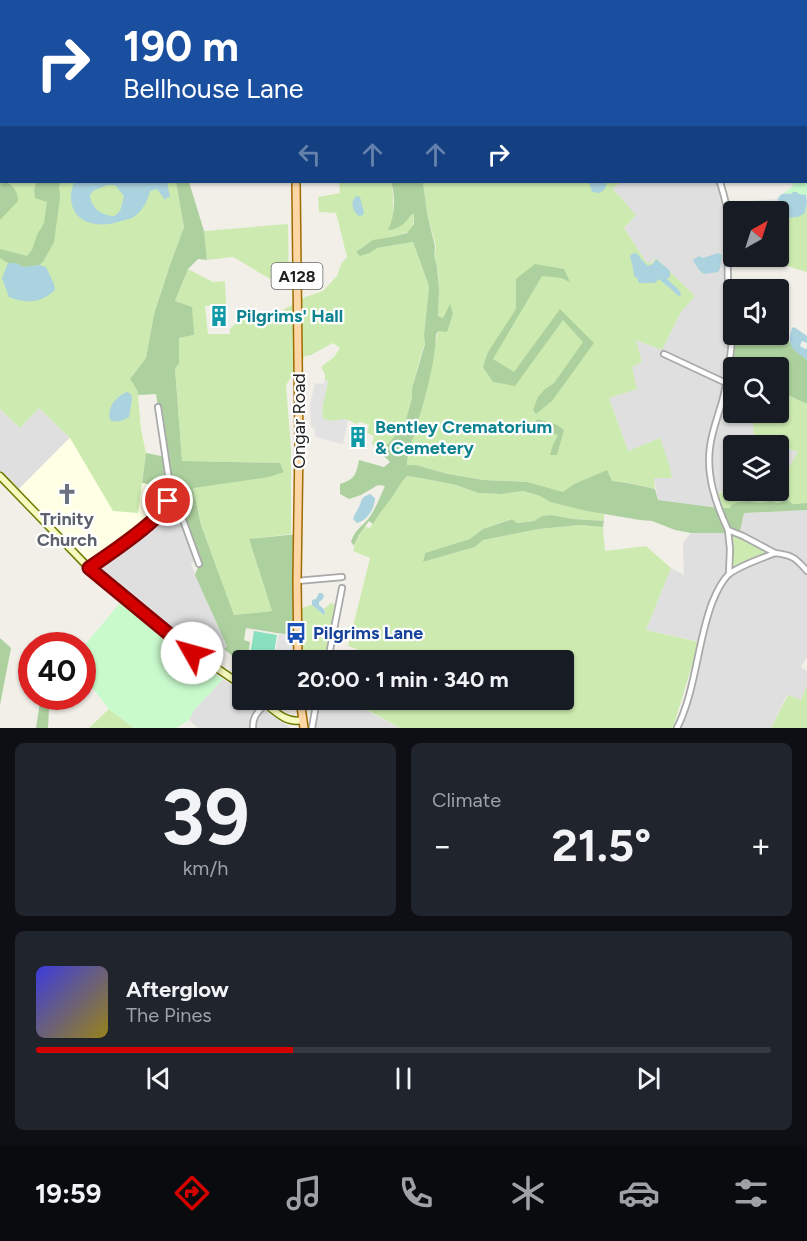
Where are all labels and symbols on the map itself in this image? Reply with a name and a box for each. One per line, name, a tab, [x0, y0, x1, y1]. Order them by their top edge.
north arrow	[723, 201, 789, 267]
road number: A128	[272, 263, 322, 289]
building icon: Pilgrims' Hall	[207, 304, 231, 328]
place label: Pilgrims' Hall	[236, 305, 343, 327]
street label: Ongar Road	[288, 373, 310, 469]
place label: Bentley Crematorium & Cemetery	[375, 416, 552, 459]
building icon: Bentley Crematorium & Cemetery	[346, 425, 370, 449]
pin	[142, 475, 193, 526]
church icon: Trinity Church	[55, 482, 79, 506]
place label: Trinity Church	[37, 508, 97, 551]
position arrow	[160, 621, 224, 685]
bus stop icon: Pilgrims Lane	[284, 621, 308, 645]
place label: Pilgrims Lane	[313, 622, 423, 644]
speed limit sign: 40	[18, 632, 96, 710]

